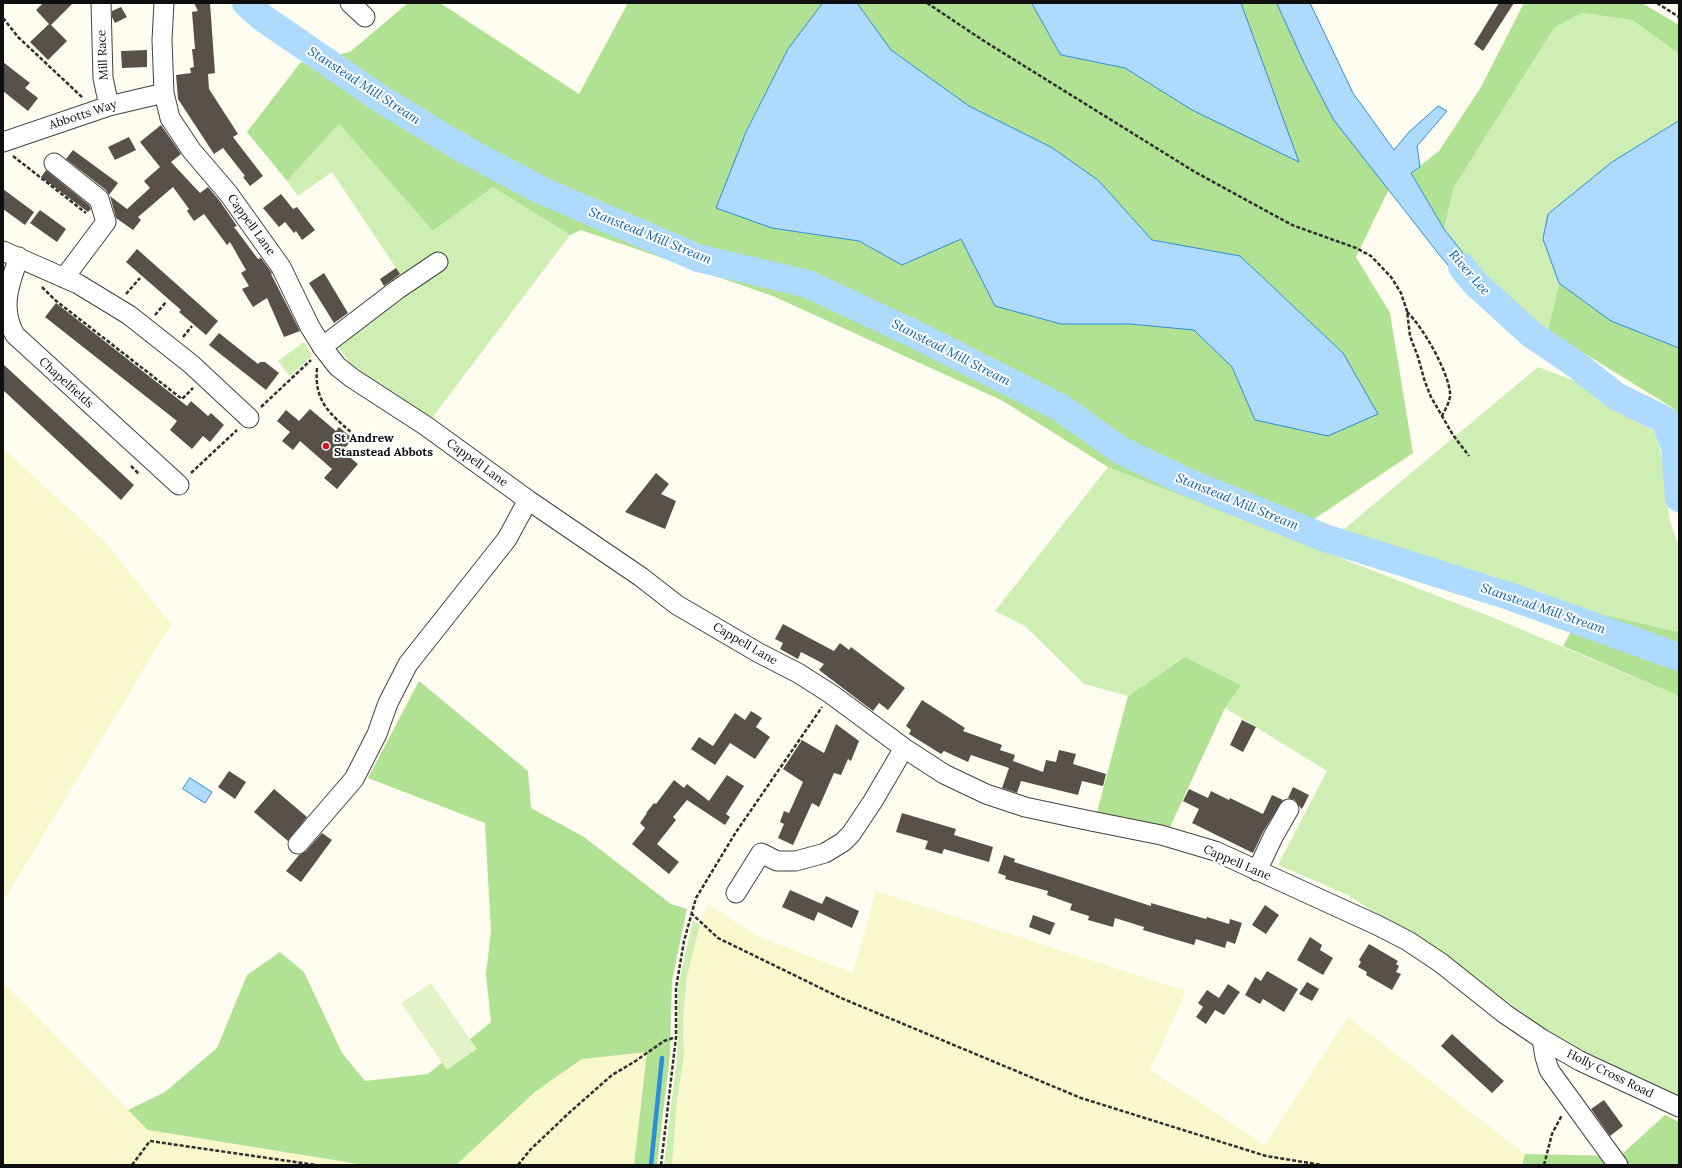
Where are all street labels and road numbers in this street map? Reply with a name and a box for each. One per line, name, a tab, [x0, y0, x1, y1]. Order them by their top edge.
street label: Mill Race	[94, 29, 112, 81]
street label: Abbotts Way	[47, 97, 119, 133]
street label: Cappell Lane	[224, 192, 278, 258]
street label: Chapelfields	[36, 355, 96, 411]
street label: Cappell Lane	[444, 436, 510, 490]
street label: Cappell Lane	[710, 620, 780, 668]
street label: Cappell Lane	[1201, 842, 1273, 884]
street label: Holly Cross Road	[1564, 1047, 1656, 1101]

